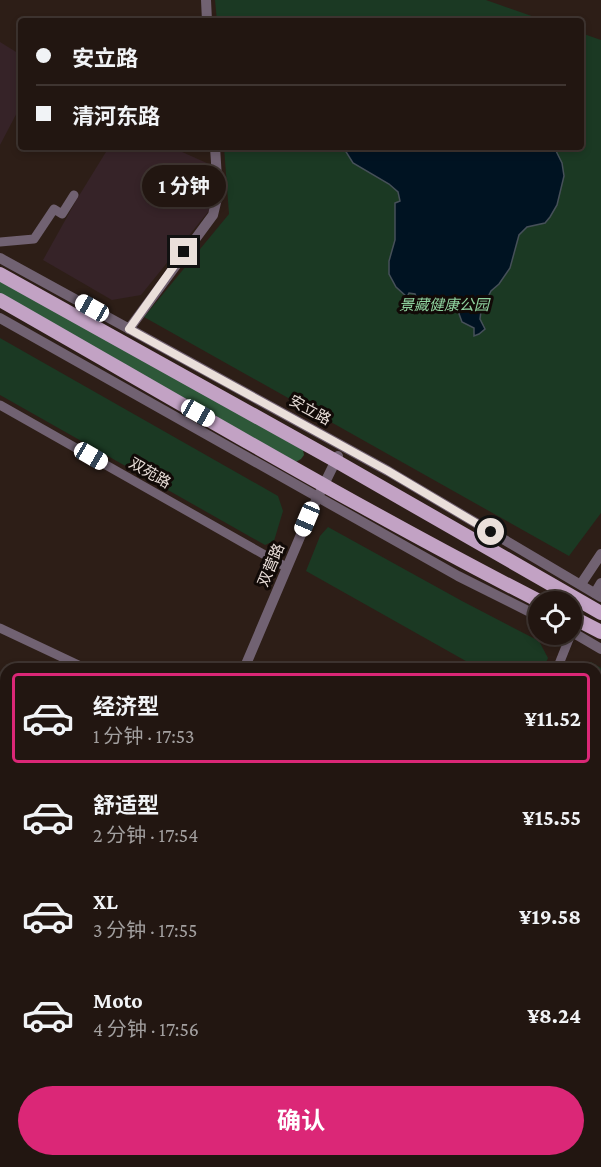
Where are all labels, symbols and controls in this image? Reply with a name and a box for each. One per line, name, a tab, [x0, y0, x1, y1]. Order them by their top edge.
text: 安立路	[72, 46, 138, 71]
text: 清河东路	[72, 104, 160, 129]
callout: 1 分钟	[142, 165, 226, 207]
text: 1 分钟	[158, 175, 210, 197]
route end	[170, 238, 197, 265]
car	[72, 291, 112, 325]
park label: 景藏健康公园	[399, 297, 491, 313]
street label: 安立路	[286, 392, 334, 428]
car	[178, 396, 218, 430]
car	[71, 439, 111, 473]
street label: 双苑路	[127, 455, 173, 491]
car	[292, 499, 322, 539]
route start	[477, 518, 504, 545]
street label: 双营路	[255, 541, 287, 589]
map controls	[528, 591, 582, 645]
button: locate	[528, 591, 582, 645]
icon: car	[21, 691, 75, 745]
text: 经济型	[93, 694, 159, 719]
text: ¥11.52	[524, 706, 581, 731]
text: 1 分钟 · 17:53	[93, 725, 194, 747]
icon: car	[21, 790, 75, 844]
text: 舒适型	[93, 793, 159, 818]
text: ¥15.55	[522, 805, 581, 830]
text: 2 分钟 · 17:54	[93, 824, 198, 846]
icon: car	[21, 889, 75, 943]
text: XL	[93, 889, 118, 914]
text: ¥19.58	[519, 904, 581, 929]
text: 3 分钟 · 17:55	[93, 919, 197, 941]
icon: car	[21, 988, 75, 1042]
text: Moto	[93, 988, 143, 1013]
text: ¥8.24	[527, 1003, 581, 1028]
text: 4 分钟 · 17:56	[93, 1018, 199, 1040]
button: 确认	[18, 1086, 584, 1155]

